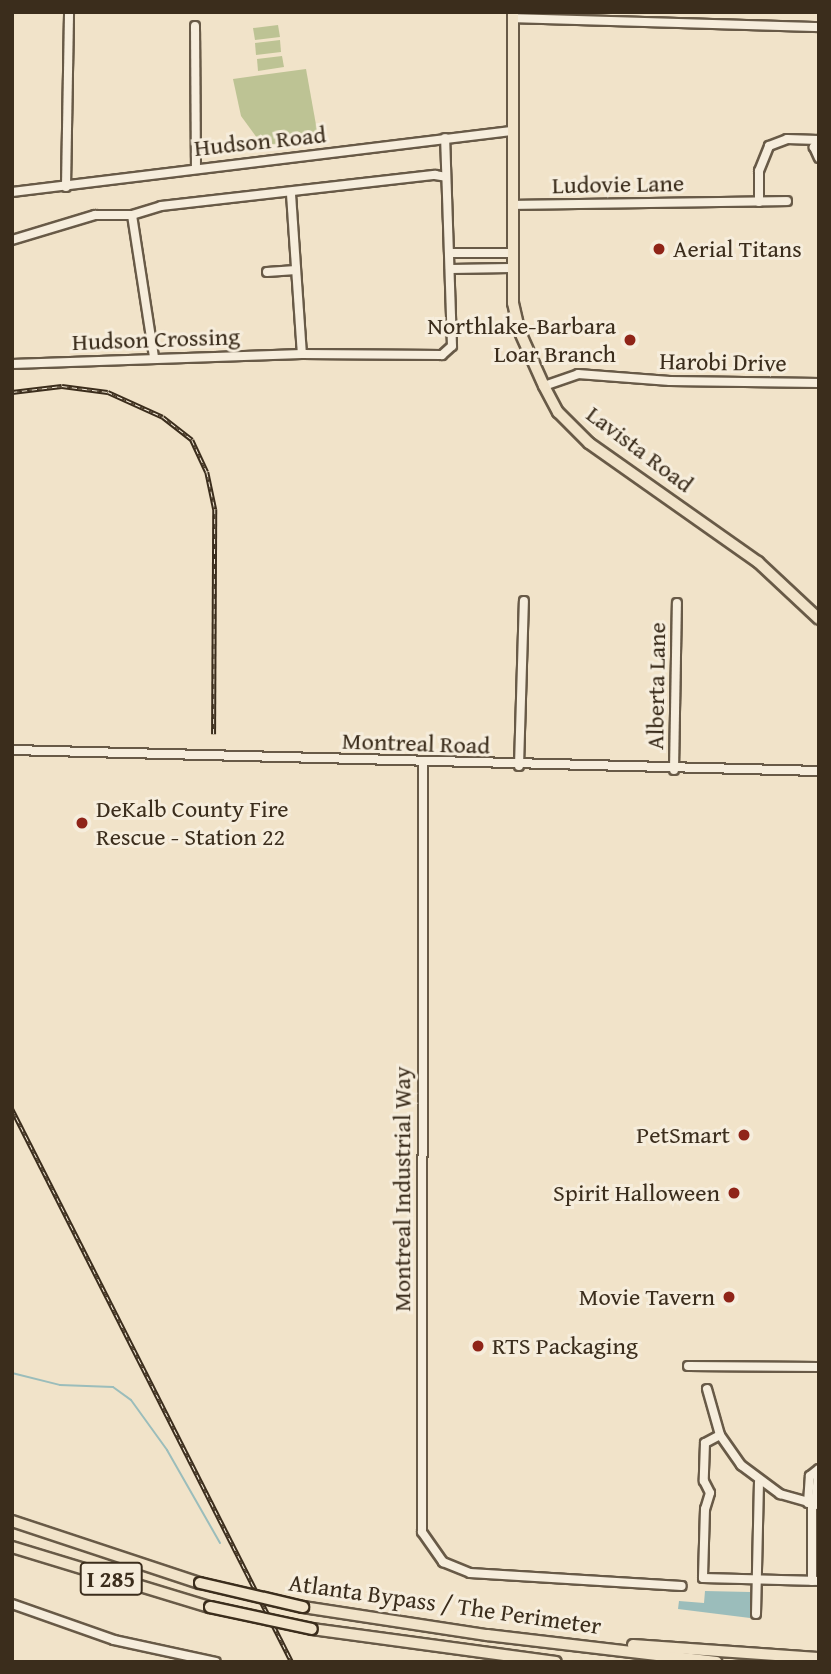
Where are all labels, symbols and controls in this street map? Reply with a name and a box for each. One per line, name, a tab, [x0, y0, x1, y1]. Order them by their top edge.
street label: Hudson Road	[193, 120, 327, 162]
street label: Ludovie Lane	[552, 168, 684, 200]
place label: Aerial Titans	[673, 235, 802, 263]
marker: Aerial Titans	[651, 241, 667, 257]
place label: Northlake-Barbara Loar Branch	[427, 312, 616, 368]
street label: Hudson Crossing	[71, 322, 241, 356]
marker: Northlake-Barbara Loar Branch	[622, 332, 638, 348]
street label: Harobi Drive	[659, 346, 787, 378]
street label: Lavista Road	[581, 400, 699, 498]
street label: Alberta Lane	[640, 622, 672, 750]
street label: Montreal Road	[341, 726, 491, 760]
place label: DeKalb County Fire Rescue - Station 22	[96, 795, 289, 851]
marker: DeKalb County Fire Rescue - Station 22	[74, 815, 90, 831]
street label: Montreal Industrial Way	[388, 1066, 416, 1312]
place label: PetSmart	[636, 1121, 730, 1149]
marker: PetSmart	[736, 1127, 752, 1143]
place label: Spirit Halloween	[553, 1179, 720, 1207]
marker: Spirit Halloween	[726, 1185, 742, 1201]
place label: Movie Tavern	[579, 1283, 715, 1311]
marker: Movie Tavern	[721, 1289, 737, 1305]
place label: RTS Packaging	[492, 1332, 638, 1360]
marker: RTS Packaging	[470, 1338, 486, 1354]
road number: I 285	[80, 1560, 142, 1598]
street label: Atlanta Bypass / The Perimeter	[287, 1568, 603, 1640]

